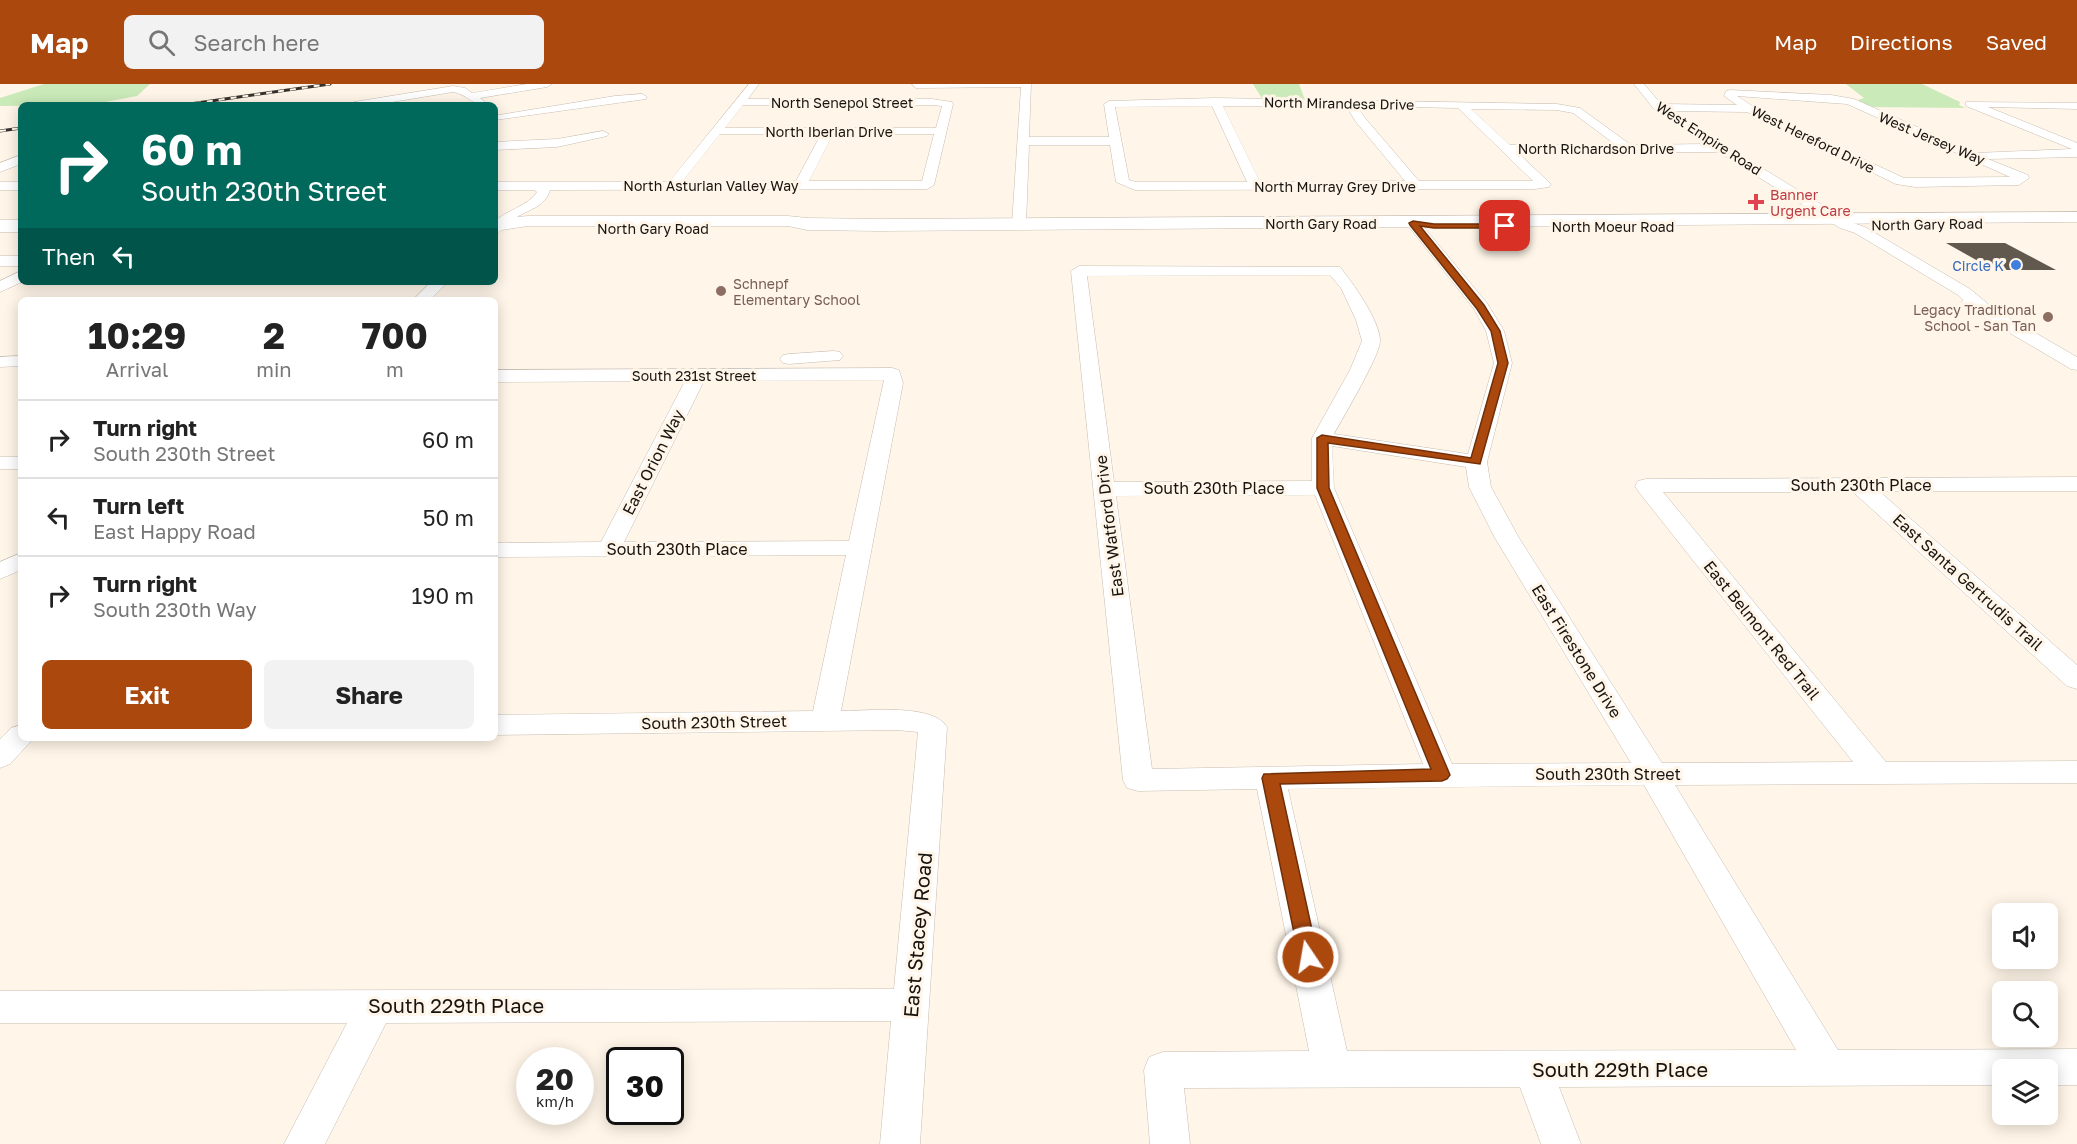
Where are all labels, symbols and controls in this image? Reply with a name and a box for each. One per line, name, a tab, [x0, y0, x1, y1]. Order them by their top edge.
search box	[124, 15, 544, 69]
text: Map	[30, 26, 88, 59]
icon: search	[145, 26, 178, 59]
text: Search here	[193, 29, 319, 56]
text: Map	[1774, 29, 1817, 55]
text: Directions	[1850, 29, 1953, 55]
text: Saved	[1986, 29, 2047, 55]
street label: North Mirandesa Drive	[1264, 93, 1414, 113]
street label: North Senepol Street	[771, 94, 913, 111]
street label: West Empire Road	[1653, 98, 1765, 178]
street label: West Hereford Drive	[1749, 102, 1877, 176]
street label: West Jersey Way	[1876, 108, 1988, 168]
street label: North Iberian Drive	[765, 123, 893, 140]
text: 60 m	[141, 124, 242, 174]
icon: right	[42, 126, 120, 204]
street label: North Richardson Drive	[1518, 140, 1674, 157]
text: South 230th Street	[141, 175, 387, 207]
street label: North Asturian Valley Way	[623, 177, 799, 194]
street label: North Murray Grey Drive	[1254, 178, 1416, 195]
place label: Banner Urgent Care	[1770, 186, 1851, 219]
marker: Banner Urgent Care	[1747, 193, 1765, 211]
pin	[1479, 200, 1530, 251]
icon: arrive	[1488, 209, 1521, 242]
street label: North Gary Road	[1265, 215, 1377, 232]
street label: North Gary Road	[1871, 215, 1983, 233]
street label: North Moeur Road	[1552, 218, 1674, 235]
street label: North Gary Road	[597, 220, 709, 237]
icon: left	[107, 240, 140, 273]
text: Then	[42, 243, 95, 270]
place label: Circle K	[1952, 257, 2004, 274]
marker: Circle K	[2009, 258, 2023, 272]
place label: Schnepf Elementary School	[733, 275, 860, 308]
marker: Schnepf Elementary School	[714, 284, 728, 298]
place label: Legacy Traditional School - San Tan	[1913, 301, 2036, 334]
marker: Legacy Traditional School - San Tan	[2041, 310, 2055, 324]
text: 10:29	[88, 314, 186, 357]
text: 2	[263, 314, 285, 357]
text: 700	[362, 314, 428, 357]
text: Arrival	[106, 357, 168, 381]
text: min	[256, 357, 292, 381]
text: m	[386, 357, 404, 381]
street label: South 231st Street	[632, 367, 756, 384]
street label: East Orion Way	[618, 406, 688, 518]
text: Turn right	[93, 414, 197, 441]
icon: right	[42, 423, 75, 456]
text: 60 m	[422, 426, 474, 453]
text: South 230th Street	[93, 441, 275, 465]
street label: East Watford Drive	[1090, 454, 1128, 598]
street label: South 230th Place	[1790, 475, 1932, 495]
street label: South 230th Place	[1143, 478, 1285, 498]
text: Turn left	[93, 492, 184, 519]
icon: left	[42, 501, 75, 534]
text: 50 m	[423, 504, 474, 531]
street label: East Santa Gertrudis Trail	[1889, 509, 2047, 655]
text: East Happy Road	[93, 519, 256, 543]
street label: South 230th Place	[606, 539, 748, 559]
street label: East Belmont Red Trail	[1700, 556, 1824, 704]
text: Turn right	[93, 570, 197, 597]
icon: right	[42, 579, 75, 612]
street label: East Firestone Drive	[1528, 580, 1626, 722]
text: 190 m	[411, 582, 474, 609]
text: South 230th Way	[93, 597, 257, 621]
button: Exit	[42, 660, 252, 729]
button: Share	[264, 660, 474, 729]
street label: South 230th Street	[641, 711, 787, 733]
street label: South 230th Street	[1535, 764, 1681, 784]
street label: East Stacey Road	[898, 851, 936, 1019]
map controls	[1992, 903, 2058, 1125]
button: sound	[1992, 903, 2058, 969]
position arrow	[1276, 925, 1340, 989]
button: search	[1992, 981, 2058, 1047]
street label: South 229th Place	[368, 993, 544, 1017]
speed limit sign: 30	[606, 1047, 684, 1125]
street label: South 229th Place	[1532, 1057, 1708, 1081]
button: layers	[1992, 1059, 2058, 1125]
text: 20	[536, 1061, 574, 1097]
text: km/h	[536, 1092, 574, 1110]

